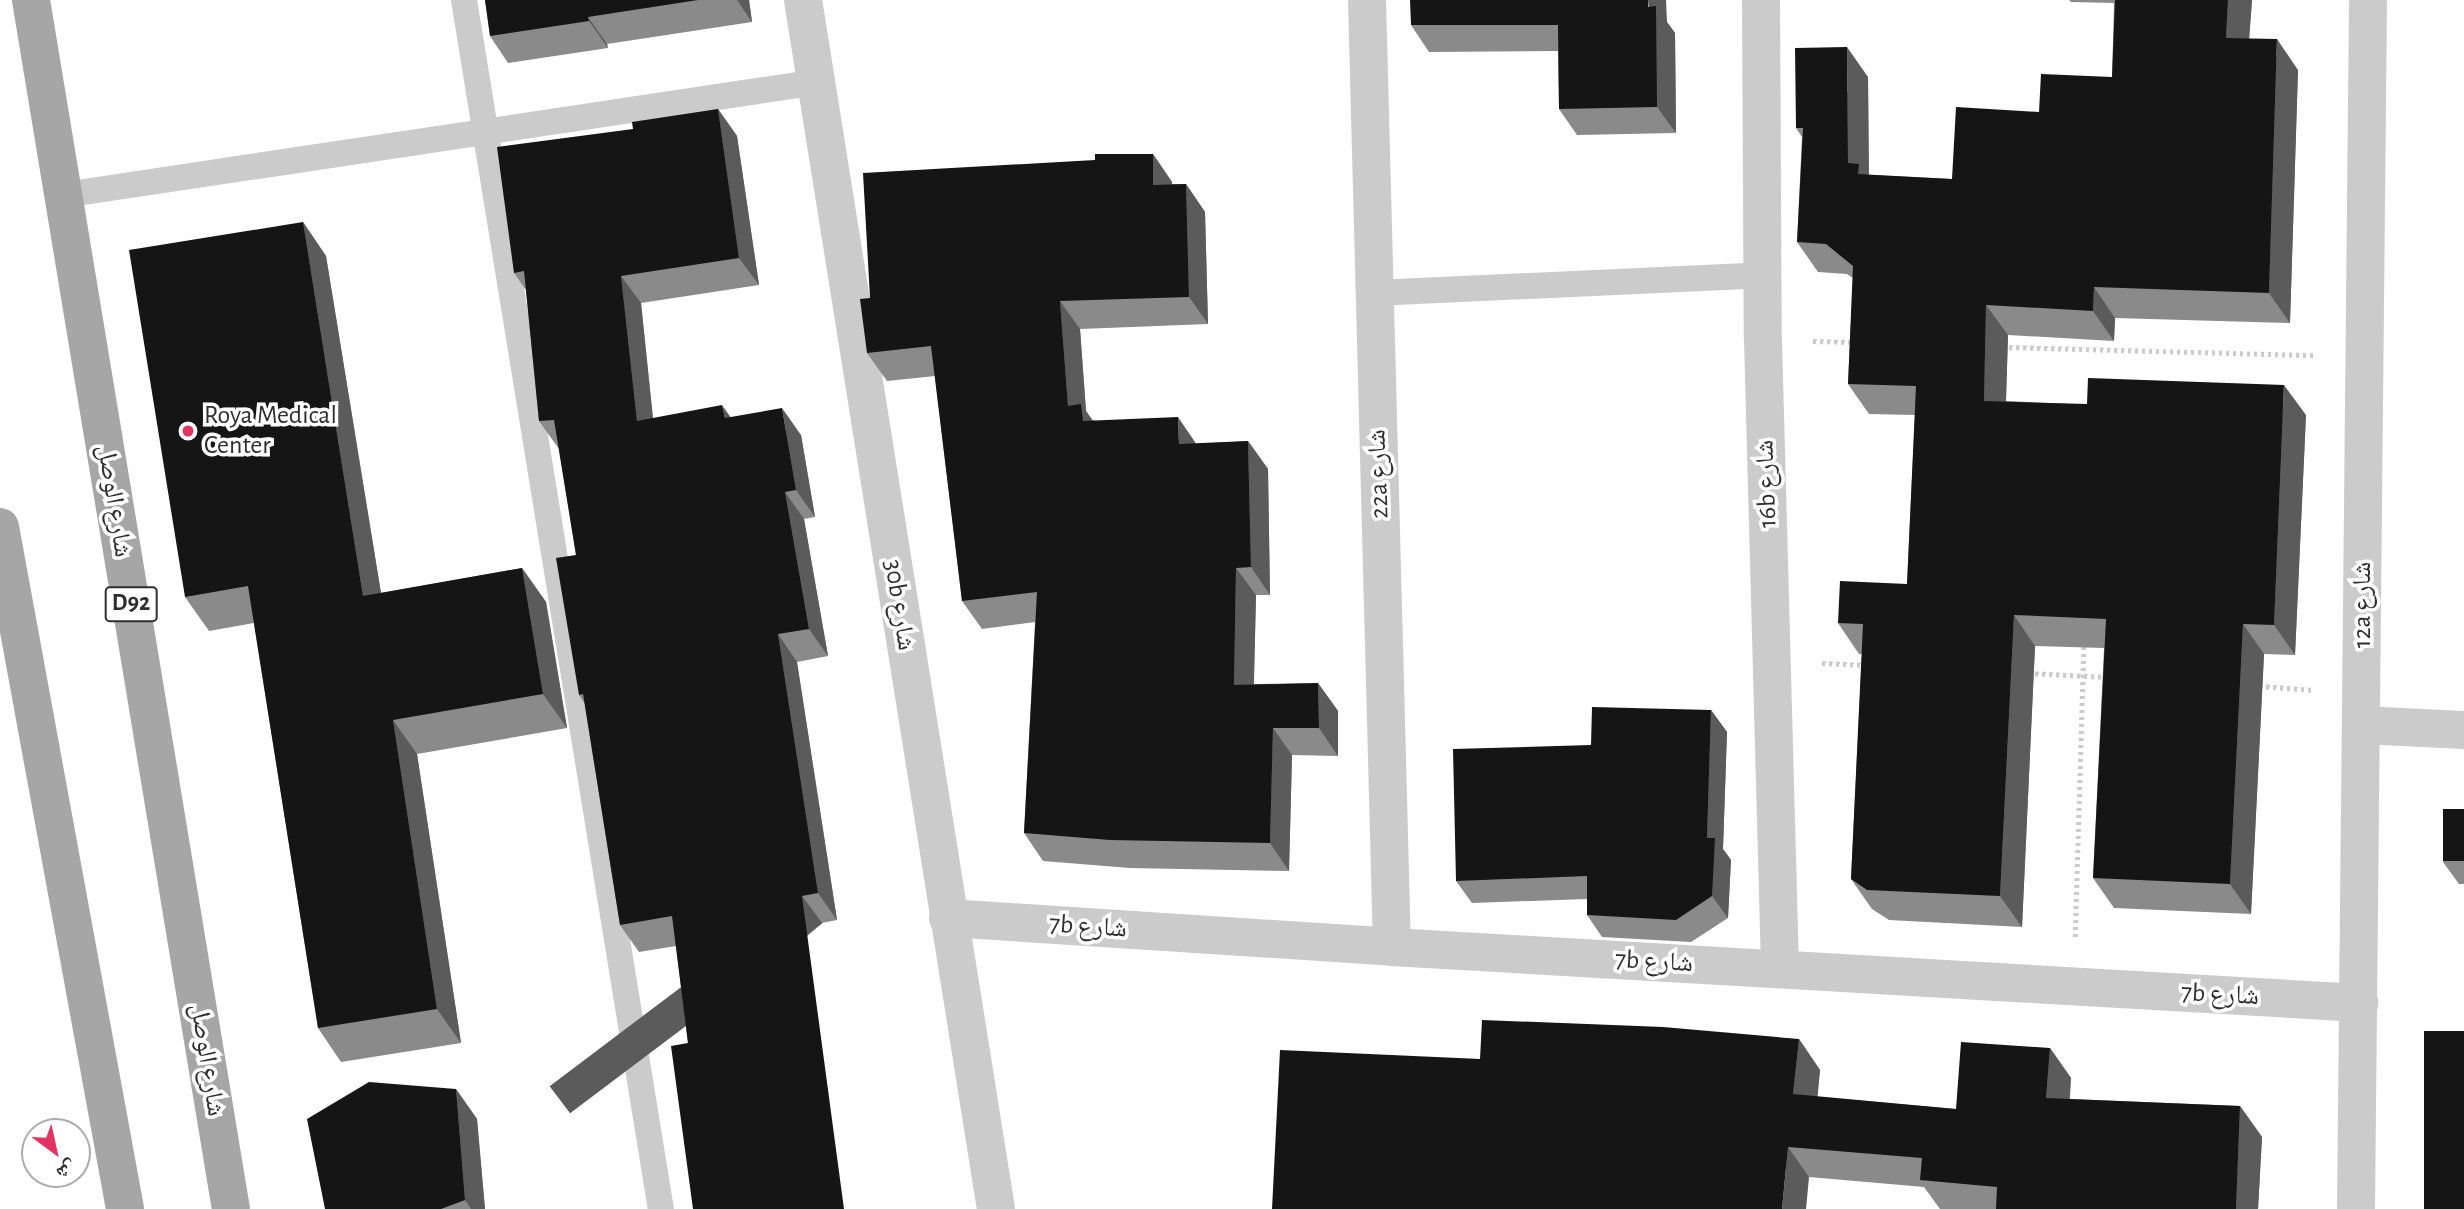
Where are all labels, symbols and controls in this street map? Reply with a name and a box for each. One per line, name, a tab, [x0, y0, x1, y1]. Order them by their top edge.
place label: Roya Medical Center	[204, 400, 337, 462]
marker: Roya Medical Center	[178, 421, 198, 441]
street label: 22a شارع	[1362, 429, 1396, 519]
street label: 16b شارع	[1750, 439, 1784, 529]
street label: شارع الوصل	[90, 443, 138, 559]
street label: 30b شارع	[876, 557, 922, 653]
street label: 12a شارع	[2347, 562, 2379, 648]
road number: D92	[103, 584, 159, 624]
street label: 7b شارع	[1048, 909, 1128, 945]
street label: 7b شارع	[1614, 944, 1694, 980]
street label: 7b شارع	[2180, 977, 2260, 1013]
street label: شارع الوصل	[183, 1002, 231, 1118]
north arrow	[21, 1118, 91, 1188]
text: ش	[53, 1156, 80, 1183]

